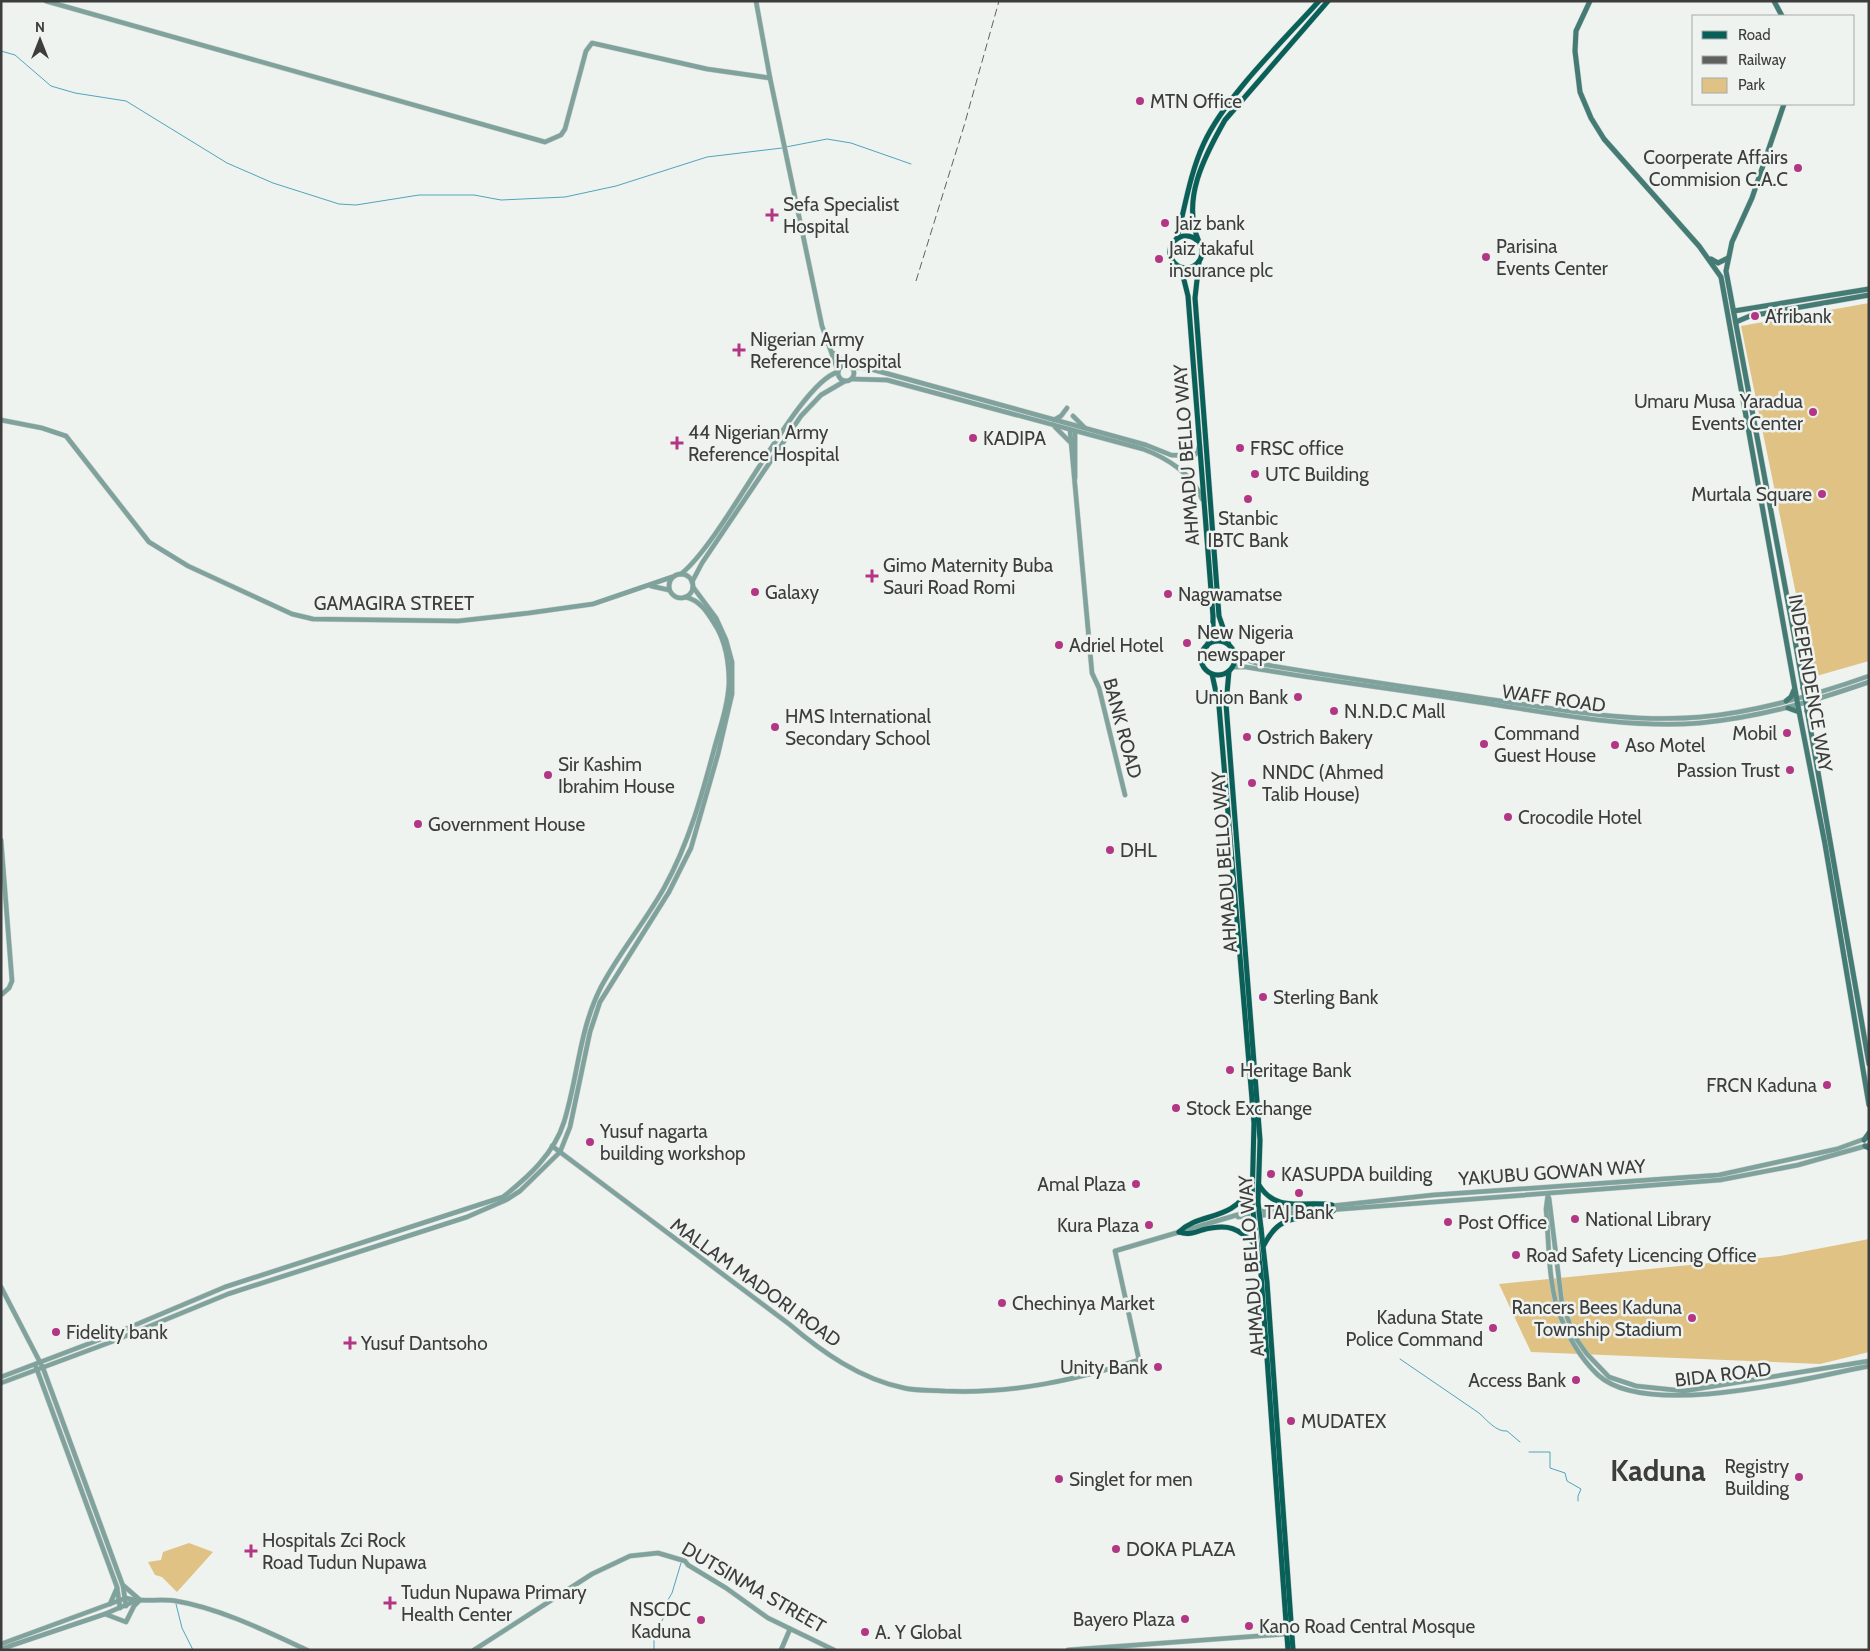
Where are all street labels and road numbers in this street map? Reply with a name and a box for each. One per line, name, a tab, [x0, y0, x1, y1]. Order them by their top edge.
street label: AHMADU BELLO WAY	[1169, 363, 1204, 546]
street label: GAMAGIRA STREET	[314, 592, 474, 615]
street label: INDEPENDENCE WAY	[1784, 592, 1838, 774]
street label: BANK ROAD	[1098, 675, 1147, 781]
street label: WAFF ROAD	[1501, 680, 1607, 717]
street label: AHMADU BELLO WAY	[1207, 770, 1242, 953]
street label: YAKUBU GOWAN WAY	[1457, 1154, 1647, 1191]
street label: AHMADU BELLO WAY	[1234, 1174, 1269, 1357]
street label: MALLAM MADORI ROAD	[666, 1213, 846, 1352]
street label: BIDA ROAD	[1673, 1357, 1773, 1392]
street label: DUTSINMA STREET	[678, 1537, 830, 1638]

